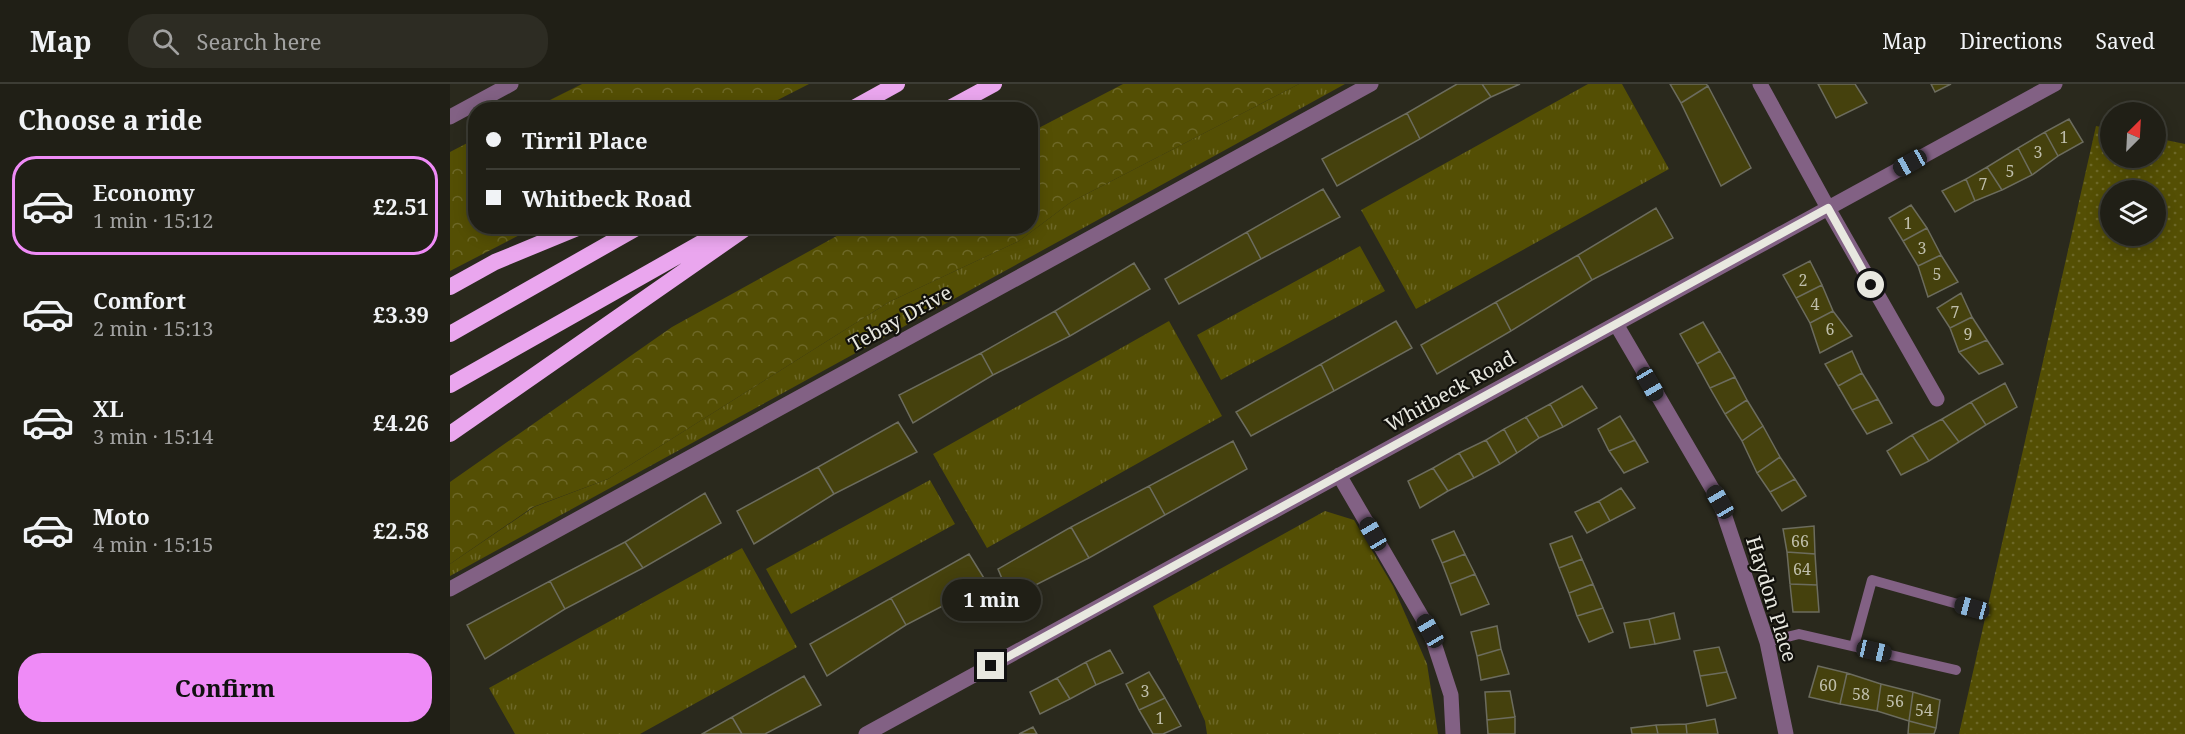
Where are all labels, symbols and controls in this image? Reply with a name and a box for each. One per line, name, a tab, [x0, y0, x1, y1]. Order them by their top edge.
search box	[128, 14, 548, 68]
text: Map	[30, 22, 92, 60]
icon: search	[149, 25, 182, 58]
text: Search here	[197, 26, 321, 56]
text: Map	[1882, 27, 1927, 55]
text: Directions	[1960, 27, 2062, 55]
text: Saved	[2095, 27, 2155, 55]
text: Choose a ride	[18, 101, 203, 138]
north arrow	[2100, 102, 2166, 168]
map controls	[2100, 102, 2166, 246]
text: Tirril Place	[522, 125, 648, 155]
house number: 1	[2060, 126, 2068, 148]
house number: 3	[2034, 141, 2043, 163]
car	[1890, 146, 1930, 180]
house number: 5	[2006, 160, 2014, 182]
house number: 7	[1979, 173, 1988, 195]
text: Economy	[93, 177, 195, 207]
icon: car	[21, 179, 75, 233]
button: layers	[2100, 180, 2166, 246]
text: Whitbeck Road	[522, 183, 692, 213]
text: £2.51	[373, 191, 429, 221]
text: 1 min · 15:12	[93, 207, 213, 234]
house number: 1	[1904, 212, 1912, 234]
house number: 3	[1918, 237, 1927, 259]
house number: 5	[1933, 263, 1941, 285]
house number: 2	[1799, 269, 1807, 291]
route start	[1857, 271, 1884, 298]
street label: Tebay Drive	[843, 278, 957, 358]
text: Comfort	[93, 285, 186, 315]
icon: car	[21, 287, 75, 341]
house number: 4	[1811, 293, 1820, 315]
text: £3.39	[373, 299, 429, 329]
house number: 7	[1951, 301, 1960, 323]
text: 2 min · 15:13	[93, 315, 213, 342]
house number: 6	[1826, 318, 1835, 340]
house number: 9	[1964, 323, 1972, 345]
street label: Whitbeck Road	[1380, 344, 1520, 438]
car	[1633, 364, 1667, 404]
text: XL	[93, 393, 124, 423]
icon: car	[21, 395, 75, 449]
text: £4.26	[373, 407, 429, 437]
text: 3 min · 15:14	[93, 423, 213, 450]
car	[1703, 482, 1737, 522]
text: Moto	[93, 501, 150, 531]
icon: car	[21, 503, 75, 557]
car	[1356, 514, 1390, 554]
text: £2.58	[373, 515, 429, 545]
house number: 66	[1791, 530, 1809, 552]
text: 4 min · 15:15	[93, 531, 213, 558]
street label: Haydon Place	[1740, 533, 1804, 665]
house number: 64	[1793, 558, 1811, 580]
callout: 1 min	[942, 579, 1040, 621]
text: 1 min	[963, 586, 1020, 613]
car	[1952, 595, 1992, 621]
car	[1413, 611, 1447, 651]
car	[1854, 638, 1894, 664]
route end	[977, 652, 1004, 679]
button: Confirm	[18, 653, 432, 722]
house number: 60	[1819, 674, 1837, 696]
house number: 3	[1141, 680, 1150, 702]
house number: 58	[1852, 683, 1870, 705]
house number: 56	[1886, 690, 1904, 712]
house number: 54	[1915, 699, 1933, 721]
house number: 1	[1156, 707, 1164, 729]

